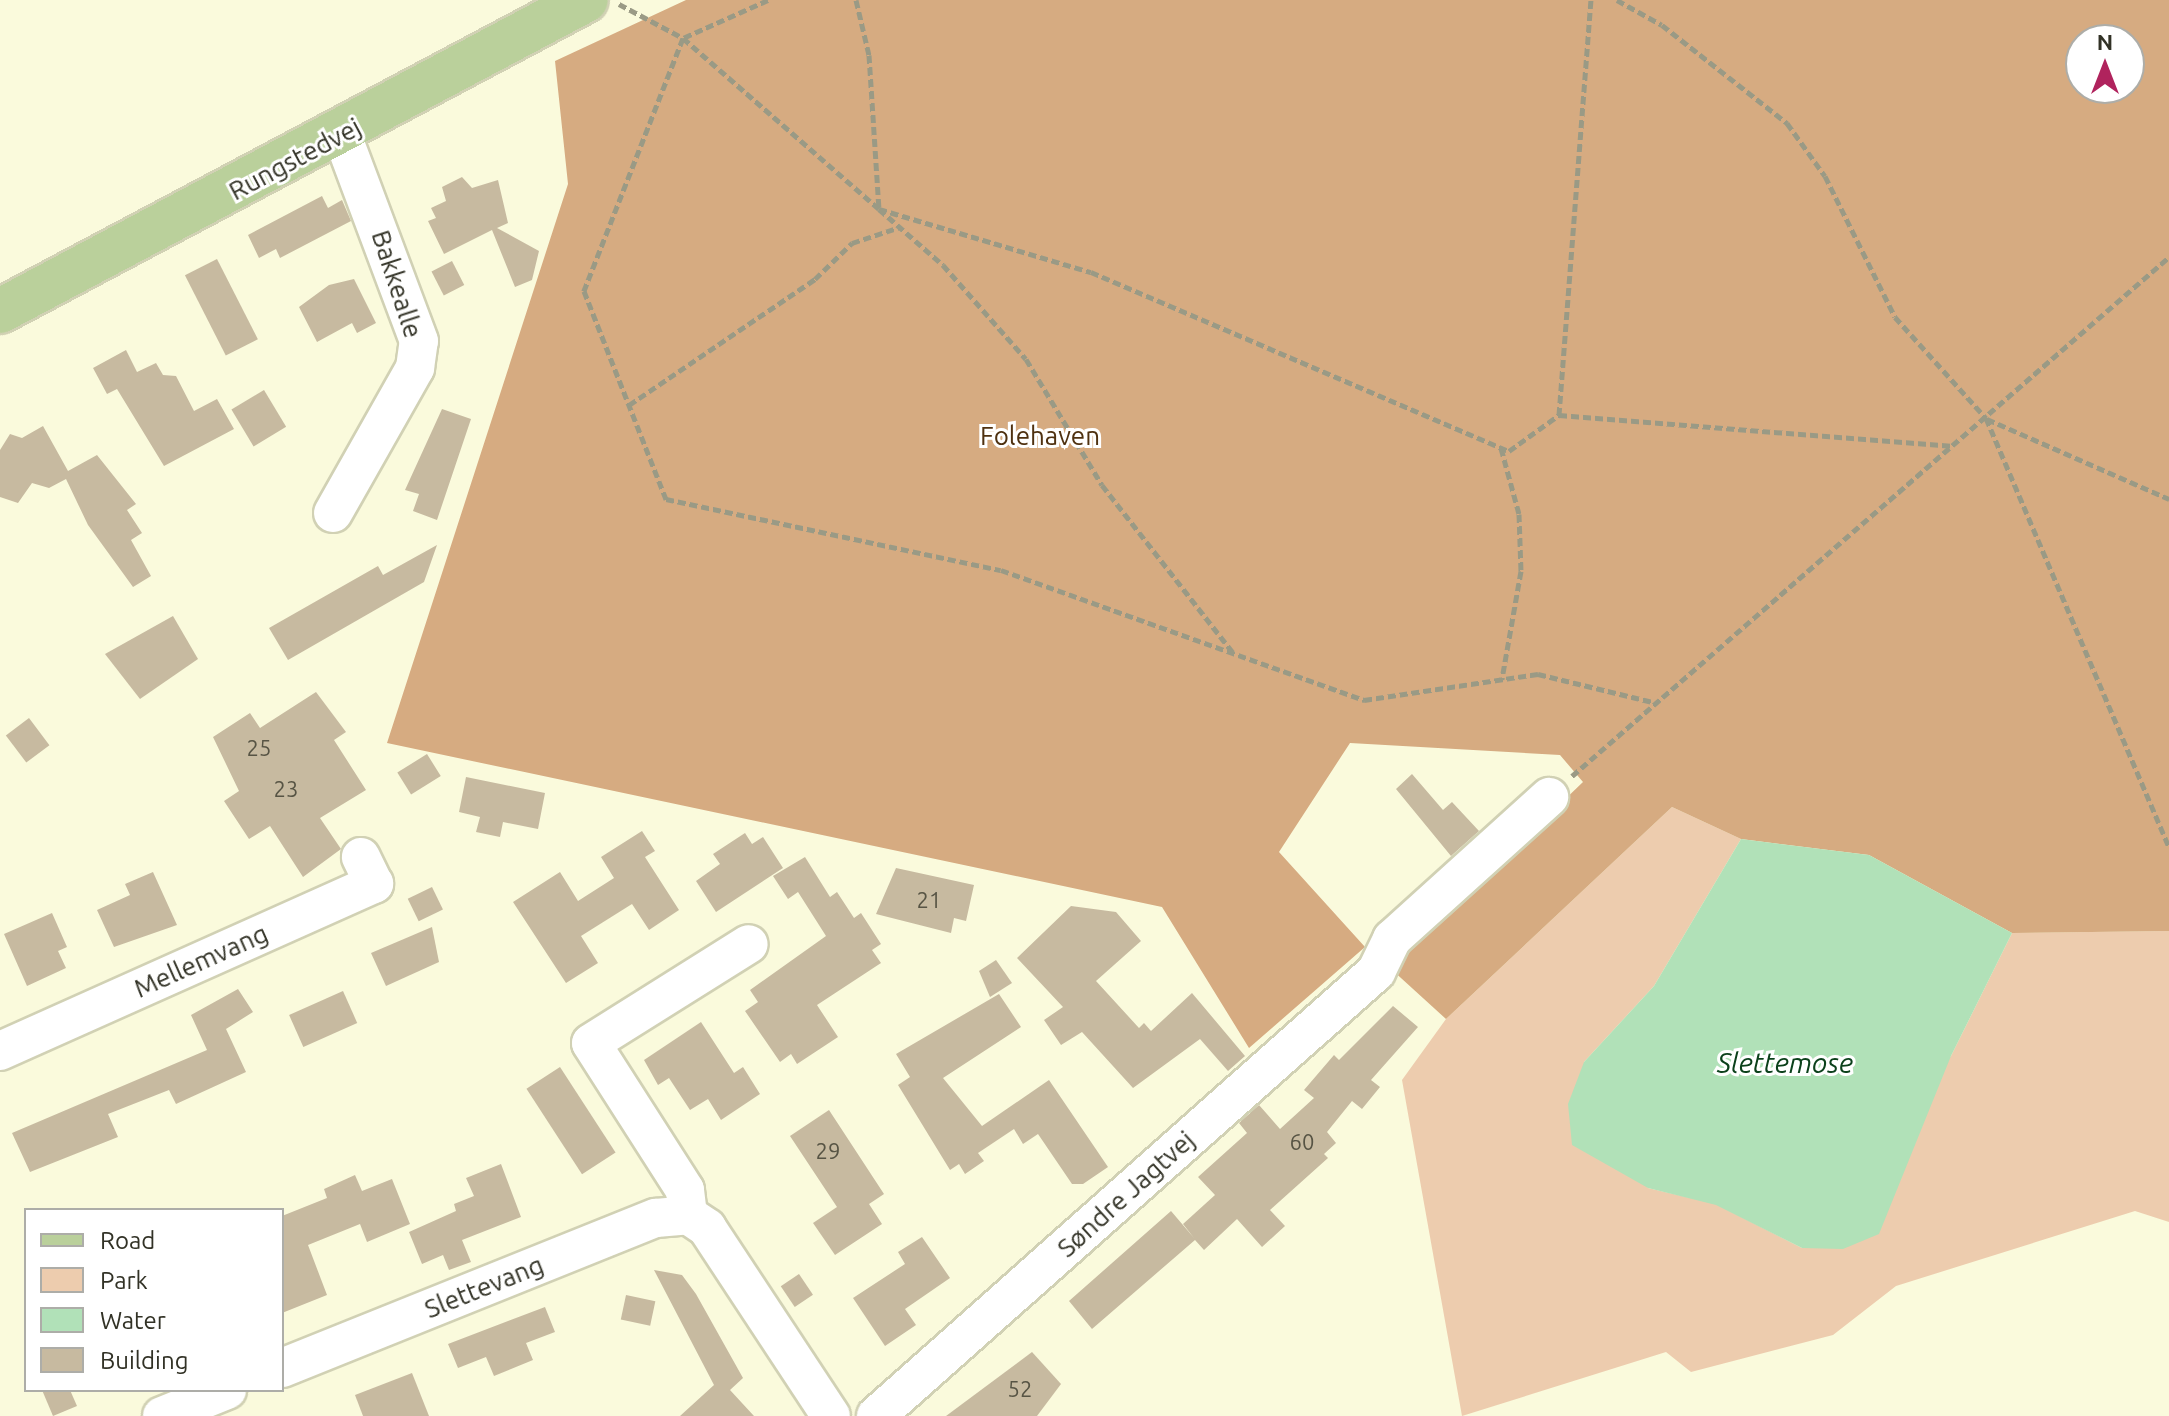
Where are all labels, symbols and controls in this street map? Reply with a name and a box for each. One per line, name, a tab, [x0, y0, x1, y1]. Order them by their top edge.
north arrow	[2065, 24, 2145, 104]
text: N	[2097, 29, 2113, 54]
street label: Rungstedvej	[224, 111, 366, 207]
street label: Bakkealle	[365, 226, 429, 342]
park label: Folehaven	[980, 420, 1100, 452]
house number: 25	[247, 735, 271, 761]
house number: 23	[274, 776, 298, 802]
house number: 21	[917, 887, 941, 913]
street label: Mellemvang	[129, 918, 273, 1004]
water label: Slettemose	[1717, 1046, 1853, 1080]
street label: Søndre Jagtvej	[1051, 1124, 1201, 1264]
house number: 60	[1290, 1129, 1314, 1155]
house number: 29	[816, 1138, 840, 1164]
legend	[24, 1208, 284, 1392]
text: Road	[100, 1227, 155, 1254]
street label: Slettevang	[420, 1249, 548, 1325]
text: Park	[100, 1267, 148, 1294]
text: Water	[100, 1307, 166, 1334]
text: Building	[100, 1347, 188, 1374]
house number: 52	[1008, 1376, 1032, 1402]

